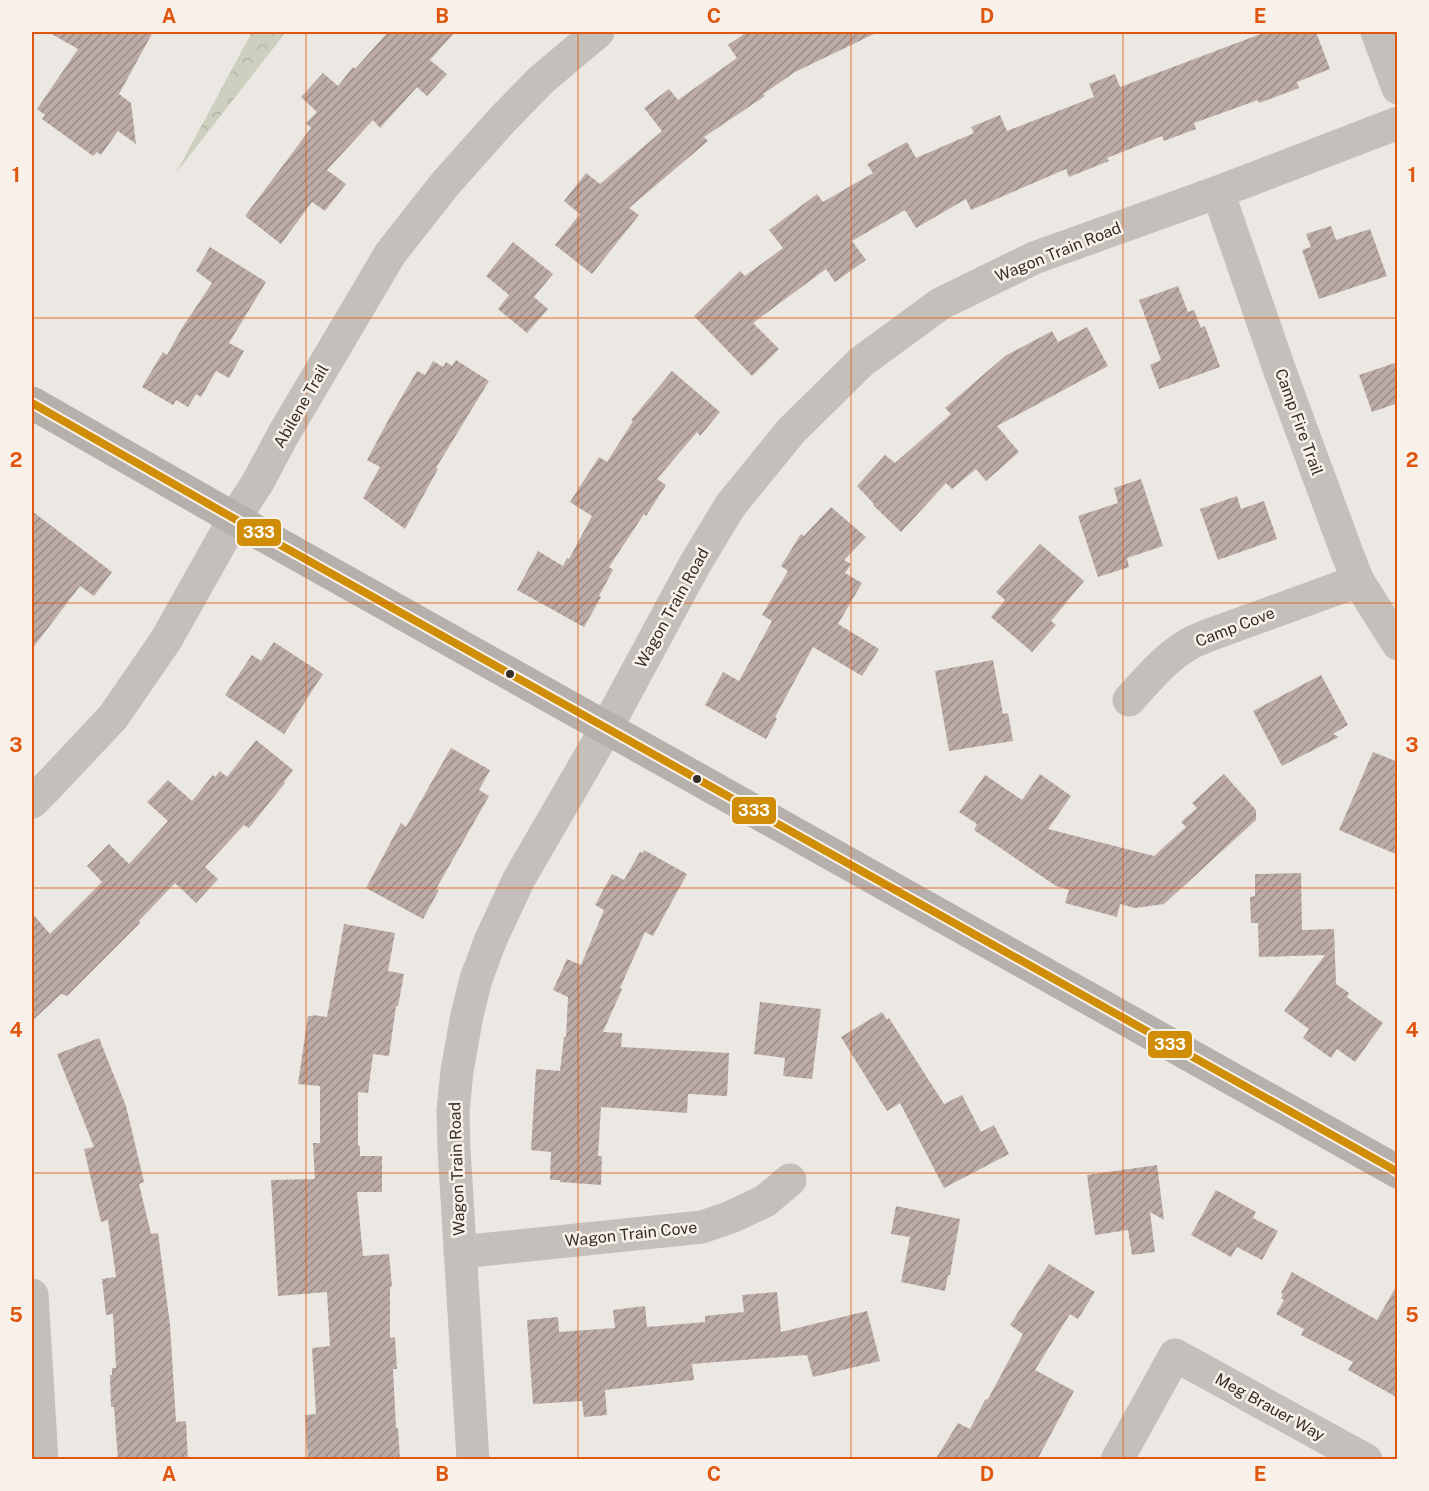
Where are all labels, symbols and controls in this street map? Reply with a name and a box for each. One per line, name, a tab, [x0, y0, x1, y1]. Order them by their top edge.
text: A	[162, 4, 176, 28]
text: B	[435, 4, 449, 28]
text: C	[707, 4, 721, 28]
text: D	[980, 4, 994, 28]
text: E	[1254, 4, 1266, 28]
text: 1	[12, 163, 20, 187]
text: 1	[1408, 163, 1416, 187]
street label: Wagon Train Road	[992, 218, 1124, 286]
street label: Abilene Trail	[269, 361, 333, 451]
street label: Camp Fire Trail	[1271, 366, 1327, 478]
text: 2	[10, 448, 22, 472]
text: 2	[1406, 448, 1418, 472]
line badge: 333	[236, 518, 282, 547]
text: 333	[243, 523, 275, 542]
street label: Wagon Train Road	[631, 545, 713, 671]
street label: Camp Cove	[1192, 603, 1278, 651]
unlabelled marker	[504, 668, 516, 680]
text: 3	[9, 733, 23, 757]
text: 3	[1405, 733, 1419, 757]
unlabelled marker	[691, 773, 703, 785]
line badge: 333	[731, 796, 777, 825]
text: 333	[738, 801, 770, 820]
text: 4	[9, 1018, 23, 1042]
text: 4	[1405, 1018, 1419, 1042]
line badge: 333	[1147, 1030, 1193, 1059]
text: 333	[1154, 1035, 1186, 1054]
street label: Wagon Train Road	[445, 1102, 469, 1236]
street label: Wagon Train Cove	[564, 1218, 698, 1250]
text: 5	[9, 1303, 23, 1327]
text: 5	[1405, 1303, 1419, 1327]
street label: Meg Brauer Way	[1212, 1369, 1328, 1445]
text: A	[162, 1462, 176, 1486]
text: B	[435, 1462, 449, 1486]
text: C	[707, 1462, 721, 1486]
text: D	[980, 1462, 994, 1486]
text: E	[1254, 1462, 1266, 1486]

